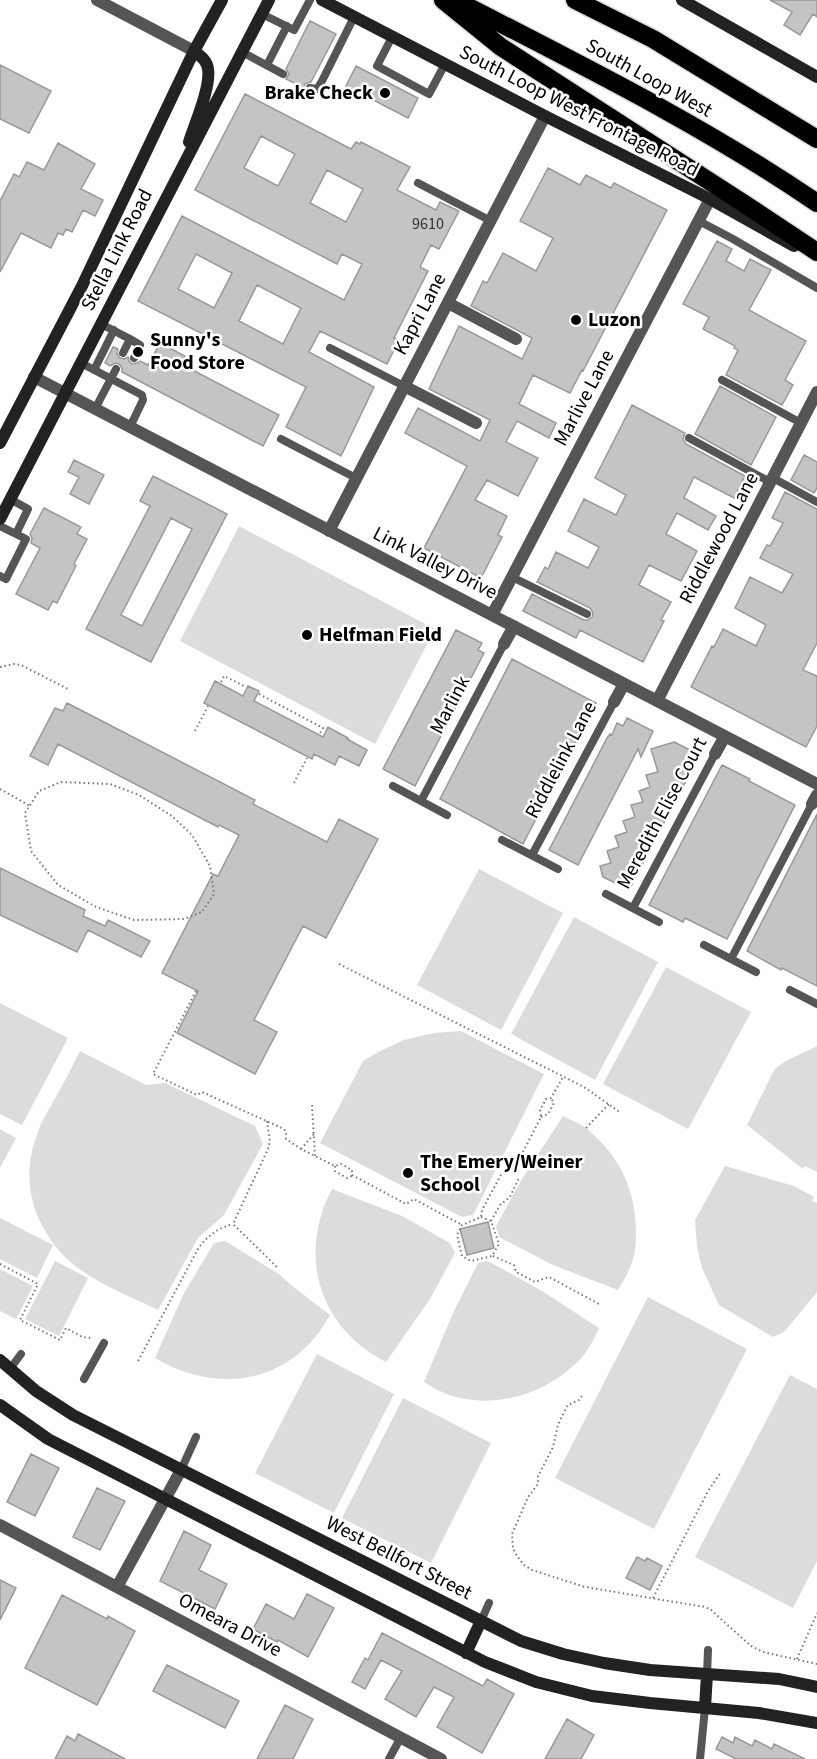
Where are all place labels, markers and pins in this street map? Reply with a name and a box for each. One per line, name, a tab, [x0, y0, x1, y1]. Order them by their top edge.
place label: Brake Check	[264, 79, 373, 107]
marker: Brake Check	[378, 86, 392, 100]
place label: Luzon	[588, 306, 641, 334]
marker: Luzon	[569, 313, 583, 327]
place label: Sunny's Food Store	[150, 326, 245, 377]
marker: Sunny's Food Store	[131, 345, 145, 359]
place label: Helfman Field	[319, 621, 442, 649]
marker: Helfman Field	[300, 628, 314, 642]
place label: The Emery/Weiner School	[420, 1148, 583, 1199]
marker: The Emery/Weiner School	[401, 1166, 415, 1180]

